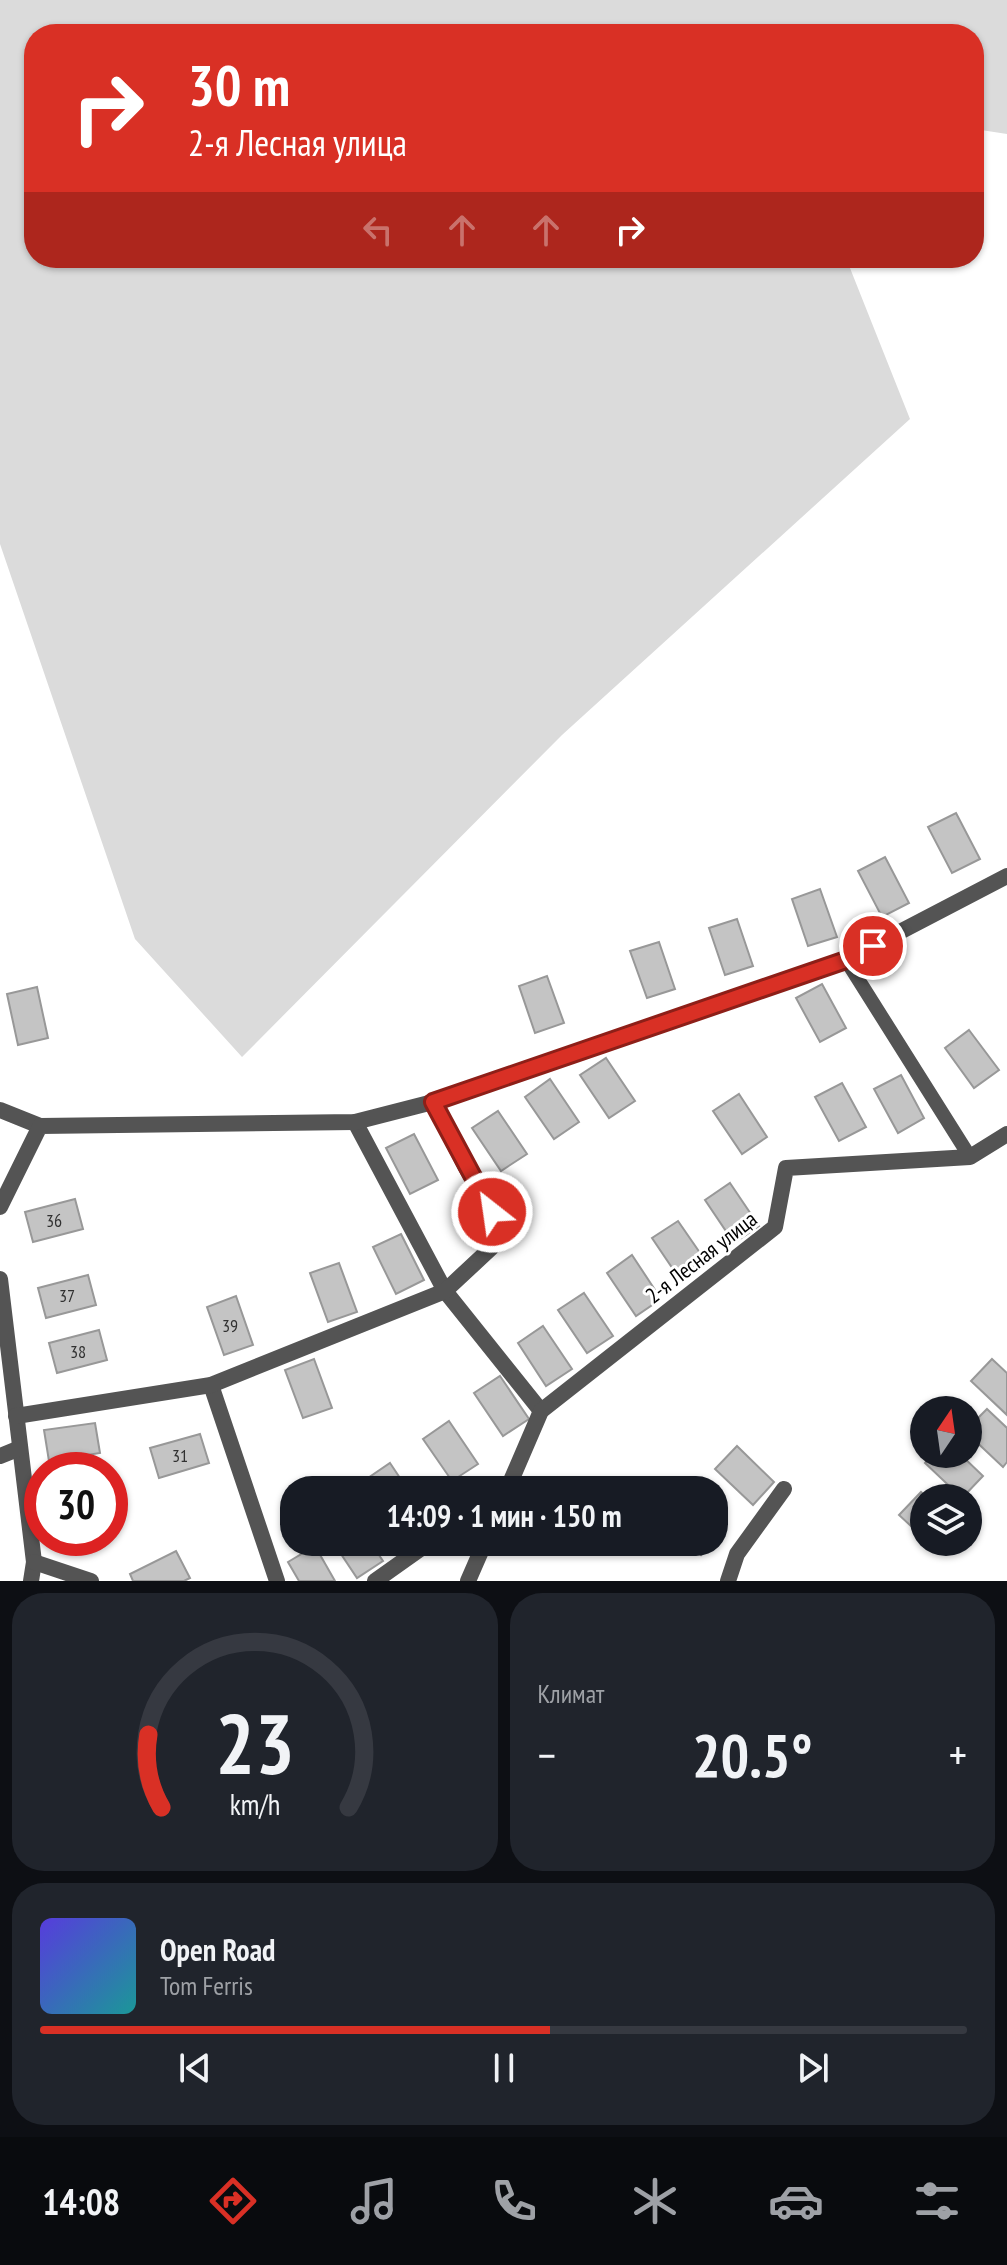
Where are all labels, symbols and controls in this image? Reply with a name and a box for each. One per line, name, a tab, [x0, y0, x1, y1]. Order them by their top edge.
text: 30 m	[188, 49, 290, 121]
icon: right	[56, 56, 160, 160]
text: 2-я Лесная улица	[188, 119, 407, 166]
icon: left	[356, 208, 400, 252]
icon: ahead	[440, 208, 484, 252]
icon: ahead	[524, 208, 568, 252]
icon: right	[608, 208, 652, 252]
pin	[839, 912, 907, 980]
icon: arrive	[851, 924, 895, 968]
position arrow	[450, 1170, 534, 1254]
street label: 2-я Лесная улица	[640, 1205, 762, 1309]
house number: 36	[46, 1209, 62, 1232]
house number: 37	[59, 1284, 75, 1307]
house number: 39	[222, 1314, 238, 1337]
house number: 38	[70, 1340, 86, 1363]
north arrow	[910, 1396, 982, 1468]
map controls	[910, 1396, 982, 1556]
house number: 31	[172, 1444, 188, 1467]
speed limit sign: 30	[24, 1452, 128, 1556]
button: layers	[910, 1484, 982, 1556]
text: 14:09 · 1 мин · 150 m	[386, 1496, 622, 1535]
text: Климат	[538, 1677, 604, 1710]
text: 23	[215, 1689, 295, 1797]
text: 20.5°	[692, 1716, 813, 1794]
text: −	[538, 1726, 556, 1783]
text: +	[949, 1726, 967, 1783]
text: km/h	[229, 1786, 280, 1823]
text: Open Road	[160, 1930, 275, 1969]
text: Tom Ferris	[160, 1969, 253, 2002]
icon: previous	[173, 2046, 217, 2090]
icon: pause	[482, 2046, 526, 2090]
icon: next	[791, 2046, 835, 2090]
icon: directions	[205, 2173, 261, 2229]
icon: music	[346, 2173, 402, 2229]
icon: phone	[486, 2173, 542, 2229]
icon: climate	[627, 2173, 683, 2229]
icon: car	[768, 2173, 824, 2229]
icon: filters	[909, 2173, 965, 2229]
text: 14:08	[42, 2178, 120, 2225]

